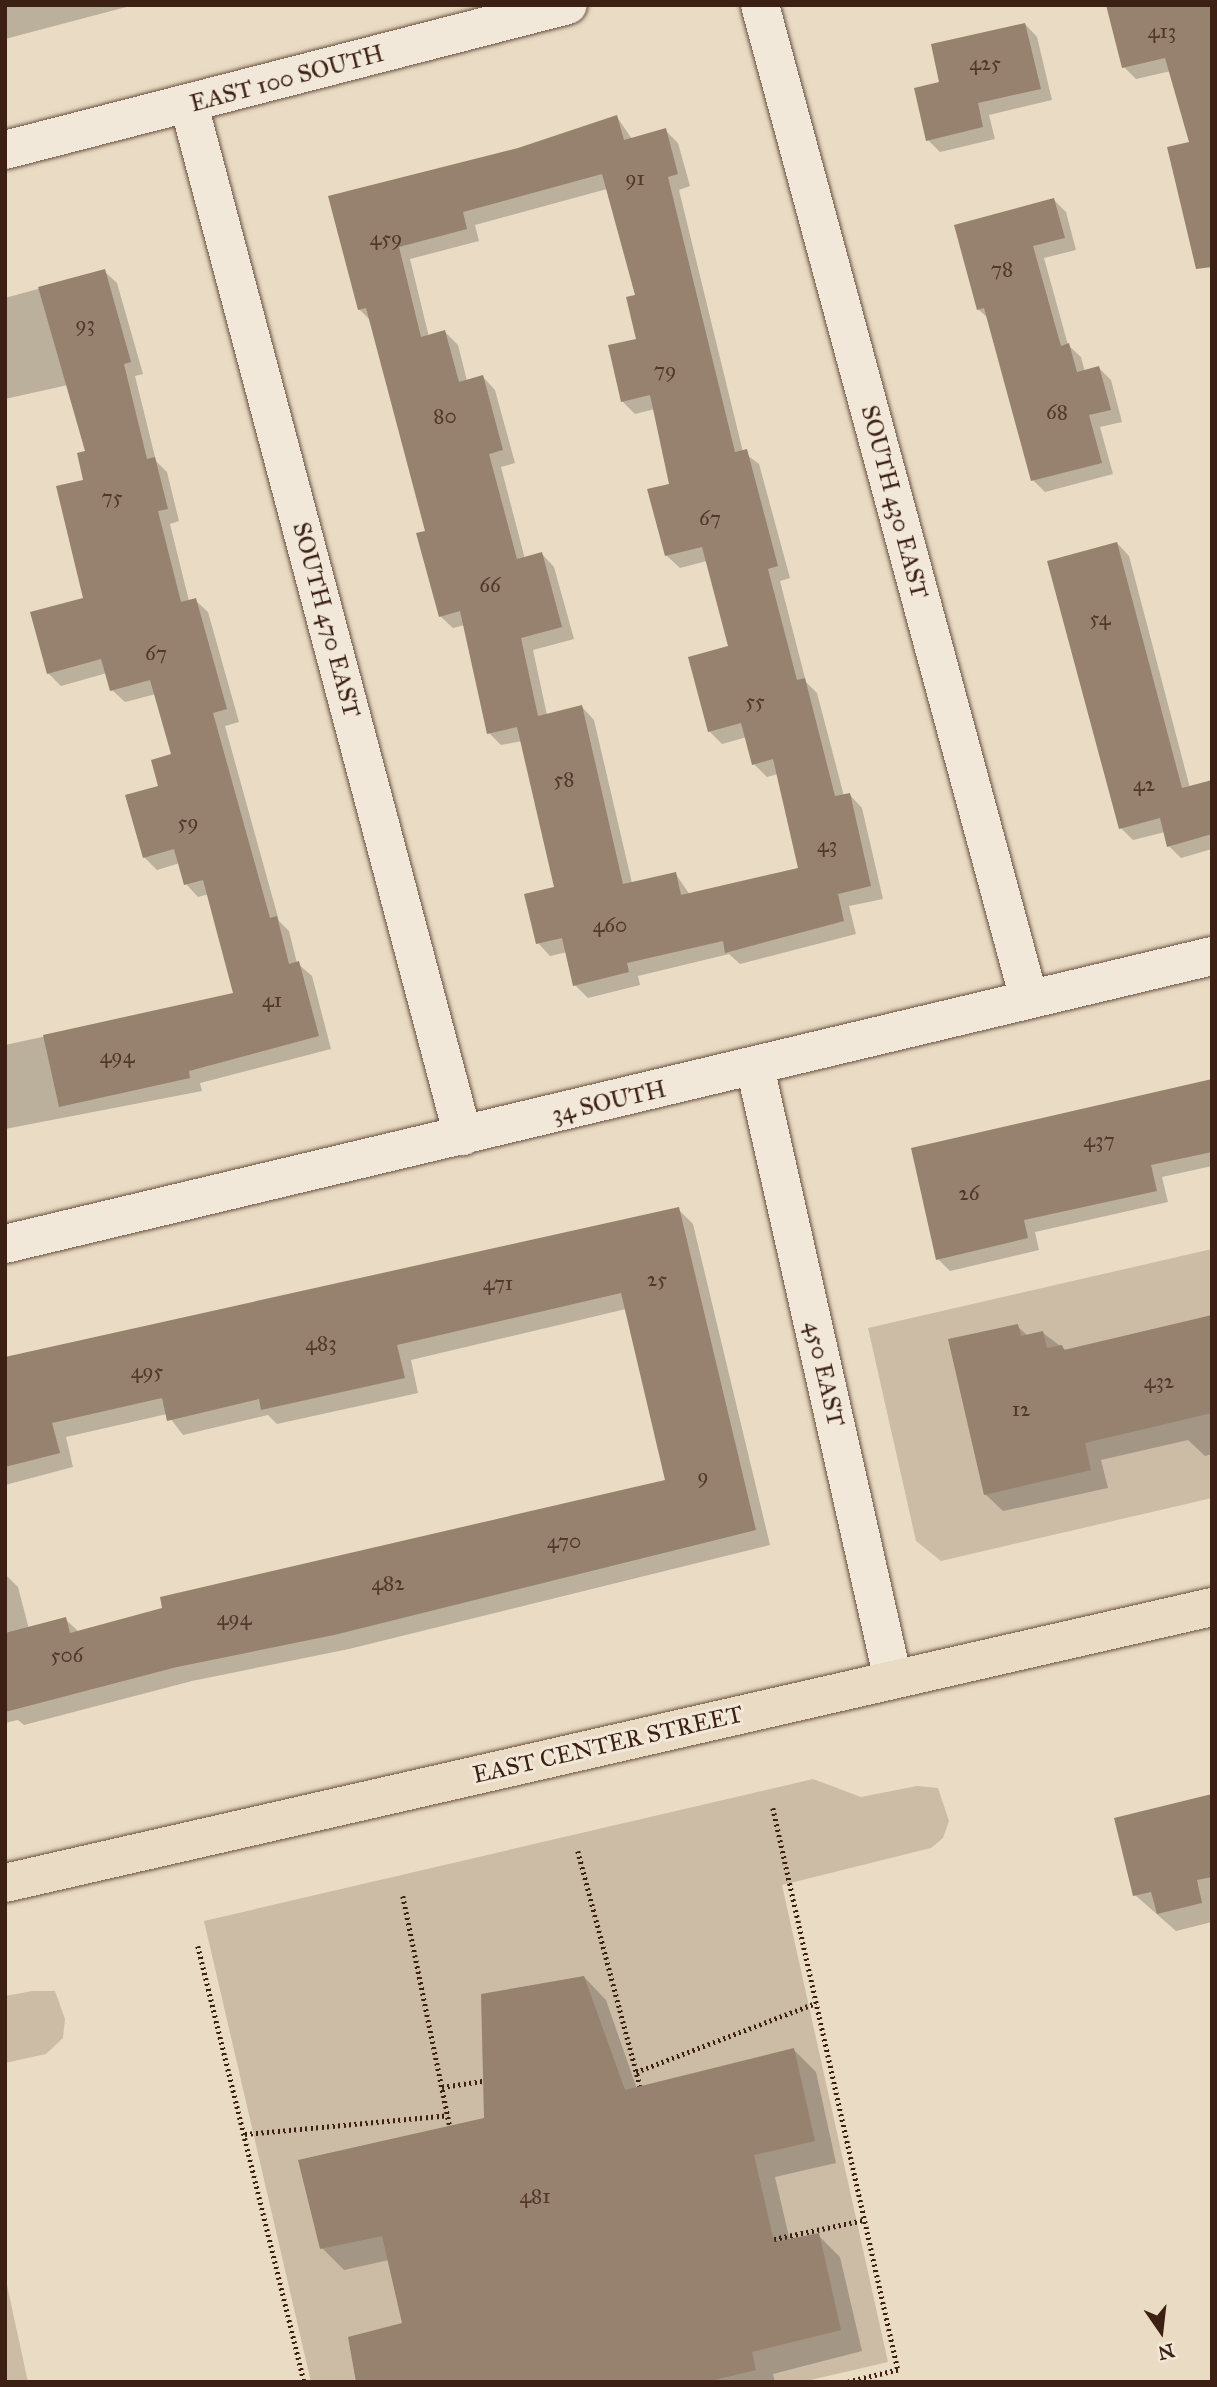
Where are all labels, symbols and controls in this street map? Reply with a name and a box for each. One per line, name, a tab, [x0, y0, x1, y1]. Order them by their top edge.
house number: 413	[1148, 18, 1176, 44]
street label: EAST 100 SOUTH	[187, 39, 387, 119]
house number: 425	[969, 50, 1001, 76]
house number: 91	[625, 165, 645, 191]
house number: 459	[370, 225, 402, 251]
house number: 78	[991, 256, 1013, 282]
house number: 93	[75, 311, 95, 337]
house number: 79	[654, 357, 676, 383]
house number: 68	[1046, 399, 1068, 425]
street label: SOUTH 430 EAST	[854, 402, 934, 602]
house number: 80	[433, 403, 457, 429]
house number: 75	[102, 484, 122, 510]
house number: 67	[699, 505, 721, 531]
street label: SOUTH 470 EAST	[286, 519, 366, 721]
house number: 66	[479, 572, 501, 598]
house number: 54	[1090, 605, 1110, 631]
house number: 67	[145, 640, 167, 666]
house number: 55	[745, 688, 765, 714]
house number: 58	[554, 766, 574, 792]
house number: 42	[1133, 771, 1155, 797]
house number: 59	[177, 809, 199, 835]
house number: 43	[817, 832, 837, 858]
house number: 460	[593, 912, 627, 938]
house number: 41	[262, 987, 282, 1013]
house number: 494	[100, 1043, 134, 1069]
street label: 34 SOUTH	[549, 1075, 669, 1129]
house number: 437	[1083, 1127, 1115, 1153]
house number: 26	[958, 1180, 980, 1206]
house number: 25	[647, 1266, 667, 1292]
house number: 471	[483, 1270, 513, 1296]
street label: 450 EAST	[798, 1318, 850, 1430]
house number: 483	[305, 1330, 337, 1356]
house number: 495	[131, 1358, 163, 1384]
house number: 432	[1144, 1368, 1174, 1394]
house number: 12	[1012, 1396, 1030, 1422]
house number: 9	[697, 1463, 709, 1489]
house number: 470	[547, 1528, 581, 1554]
house number: 482	[371, 1570, 405, 1596]
house number: 494	[217, 1605, 251, 1631]
house number: 506	[51, 1642, 83, 1668]
street label: EAST CENTER STREET	[470, 1700, 746, 1790]
house number: 481	[519, 2183, 551, 2209]
north arrow	[1126, 2296, 1196, 2366]
text: N	[1156, 2339, 1177, 2365]

